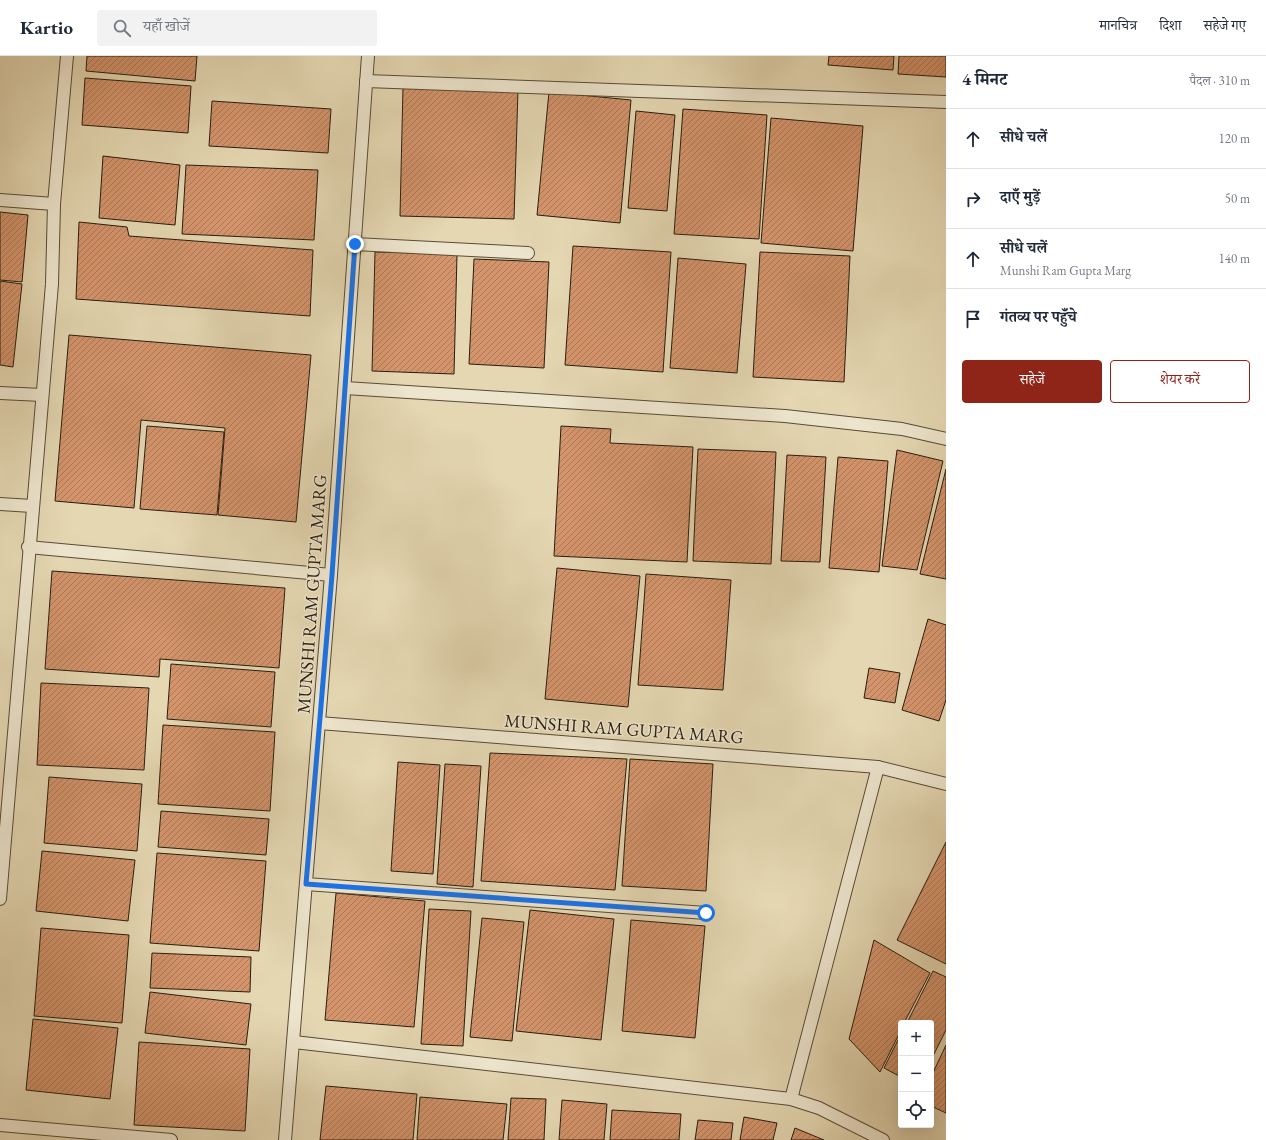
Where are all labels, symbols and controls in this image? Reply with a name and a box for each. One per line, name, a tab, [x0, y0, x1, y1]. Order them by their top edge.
search box	[97, 10, 377, 46]
text: Kartio	[20, 15, 73, 40]
text: यहाँ खोजें	[143, 16, 190, 35]
text: मानचित्र	[1099, 16, 1137, 34]
text: दिशा	[1159, 16, 1181, 34]
text: सहेजे गए	[1203, 16, 1246, 34]
icon: search	[111, 17, 133, 39]
text: 4 मिनट	[962, 68, 1007, 90]
text: पैदल · 310 m	[1190, 72, 1250, 89]
text: सीधे चलें	[1000, 127, 1047, 146]
icon: ahead	[962, 128, 984, 150]
text: 120 m	[1219, 130, 1250, 147]
text: दाएँ मुड़ें	[1000, 187, 1040, 206]
icon: right	[962, 188, 984, 210]
text: 50 m	[1225, 190, 1250, 207]
route end	[346, 235, 364, 253]
text: सीधे चलें	[1000, 238, 1047, 257]
icon: ahead	[962, 248, 984, 270]
text: 140 m	[1219, 250, 1250, 267]
text: Munshi Ram Gupta Marg	[1000, 262, 1131, 279]
text: गंतव्य पर पहुँचे	[1000, 307, 1077, 326]
icon: arrive	[962, 308, 984, 330]
button: सहेजें	[962, 360, 1102, 403]
button: शेयर करें	[1110, 360, 1250, 403]
street label: MUNSHI RAM GUPTA MARG	[292, 474, 331, 714]
street label: MUNSHI RAM GUPTA MARG	[504, 709, 744, 748]
route start	[697, 904, 715, 922]
map controls	[898, 1020, 934, 1128]
button: +	[898, 1020, 934, 1056]
button: −	[898, 1056, 934, 1092]
button: locate	[898, 1092, 934, 1128]

